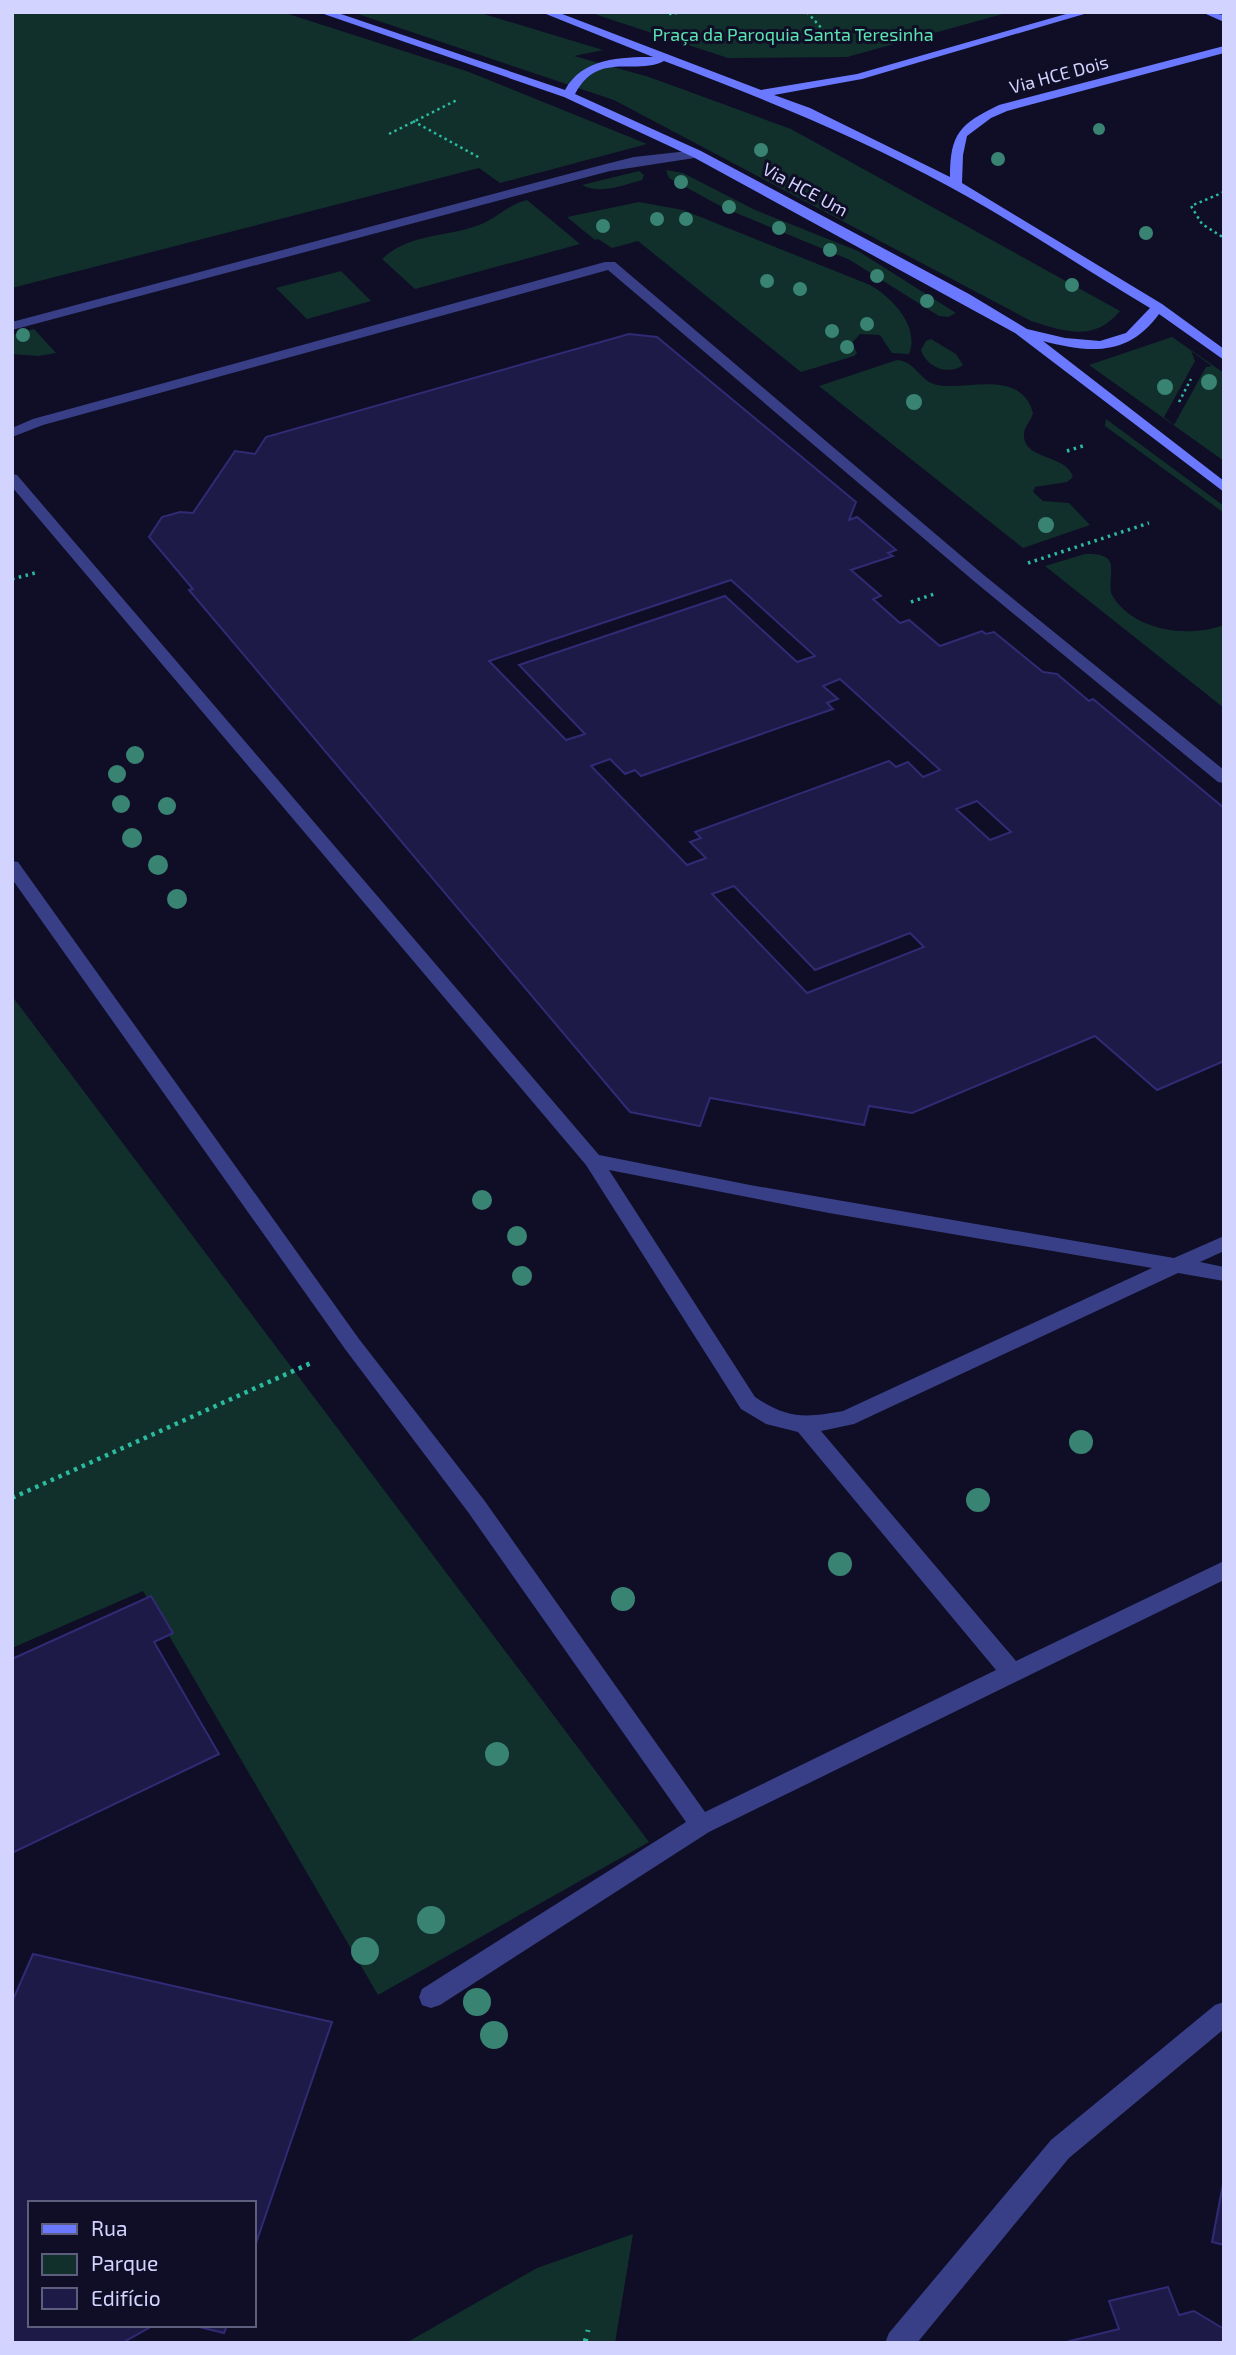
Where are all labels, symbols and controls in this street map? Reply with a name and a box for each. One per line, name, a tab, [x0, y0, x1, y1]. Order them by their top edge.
park label: Praça da Paroquia Santa Teresinha	[652, 23, 934, 46]
street label: Via HCE Dois	[1007, 50, 1111, 98]
street label: Via HCE Um	[759, 157, 852, 221]
legend	[28, 2201, 256, 2327]
text: Rua	[91, 2215, 127, 2240]
text: Parque	[91, 2250, 158, 2275]
text: Edifício	[91, 2285, 161, 2310]

